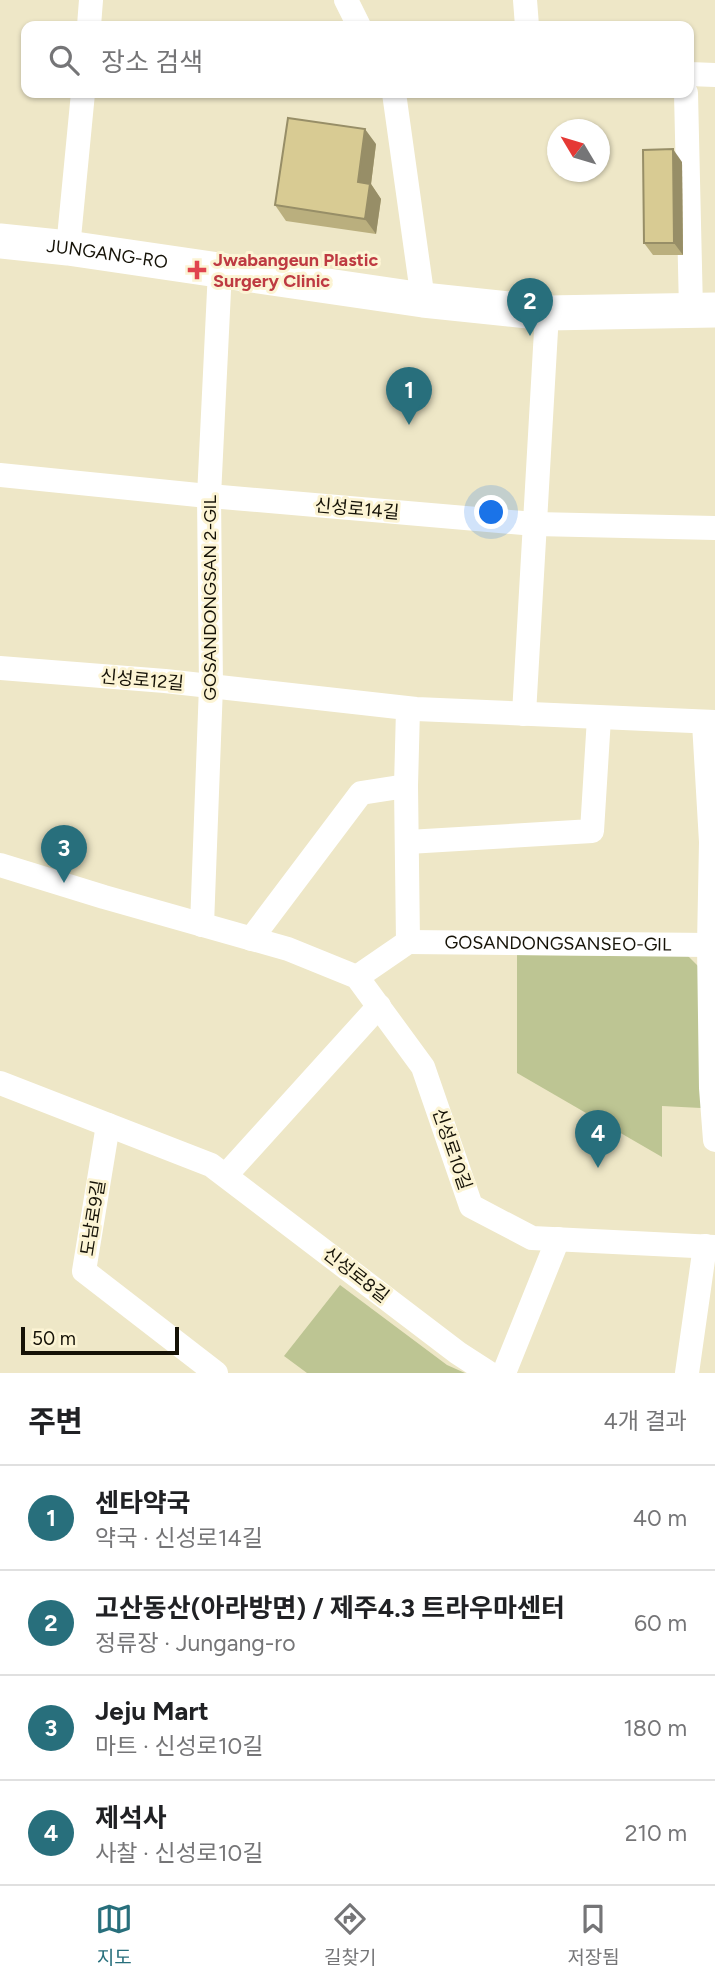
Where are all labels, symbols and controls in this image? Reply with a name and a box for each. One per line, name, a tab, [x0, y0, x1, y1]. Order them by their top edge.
search box	[21, 21, 694, 98]
icon: search	[45, 41, 83, 79]
text: 장소 검색	[101, 46, 203, 78]
north arrow	[547, 119, 610, 182]
street label: JUNGANG-RO	[46, 235, 169, 273]
place label: Jwabangeun Plastic Surgery Clinic	[213, 249, 379, 292]
marker: Jwabangeun Plastic Surgery Clinic	[187, 260, 207, 280]
pin: 2	[507, 278, 553, 336]
pin: 1	[386, 367, 432, 425]
street label: 신성로14길	[314, 494, 400, 524]
street label: GOSANDONGSAN 2-GIL	[199, 495, 221, 701]
your location	[474, 495, 508, 529]
street label: 신성로12길	[99, 665, 185, 695]
pin: 3	[41, 825, 87, 883]
street label: GOSANDONGSANSEO-GIL	[444, 931, 672, 956]
street label: 신성로10길	[428, 1105, 476, 1193]
pin: 4	[575, 1110, 621, 1168]
street label: 도남로9길	[76, 1179, 110, 1257]
street label: 신성로8길	[319, 1243, 393, 1307]
scale bar	[21, 1324, 178, 1356]
text: 50 m	[32, 1327, 76, 1350]
text: 주변	[28, 1403, 83, 1440]
text: 4개 결과	[604, 1407, 687, 1435]
text: 센타약국	[95, 1487, 191, 1519]
text: 1	[46, 1504, 56, 1532]
text: 40 m	[633, 1504, 687, 1532]
text: 약국 · 신성로14길	[95, 1524, 263, 1552]
text: 고산동산(아라방면) / 제주4.3 트라우마센터	[95, 1592, 565, 1624]
text: 2	[44, 1609, 58, 1637]
text: 60 m	[634, 1609, 687, 1637]
text: 정류장 · Jungang-ro	[95, 1629, 295, 1657]
text: Jeju Mart	[95, 1695, 209, 1727]
text: 3	[45, 1714, 57, 1742]
text: 180 m	[623, 1714, 687, 1742]
text: 마트 · 신성로10길	[95, 1732, 263, 1760]
text: 제석사	[95, 1802, 167, 1834]
text: 4	[44, 1819, 58, 1847]
text: 210 m	[625, 1819, 687, 1847]
text: 사찰 · 신성로10길	[95, 1839, 263, 1867]
tab: 지도	[95, 1900, 133, 1969]
tab: 길찾기	[324, 1900, 376, 1969]
tab: 저장됨	[567, 1900, 620, 1969]

